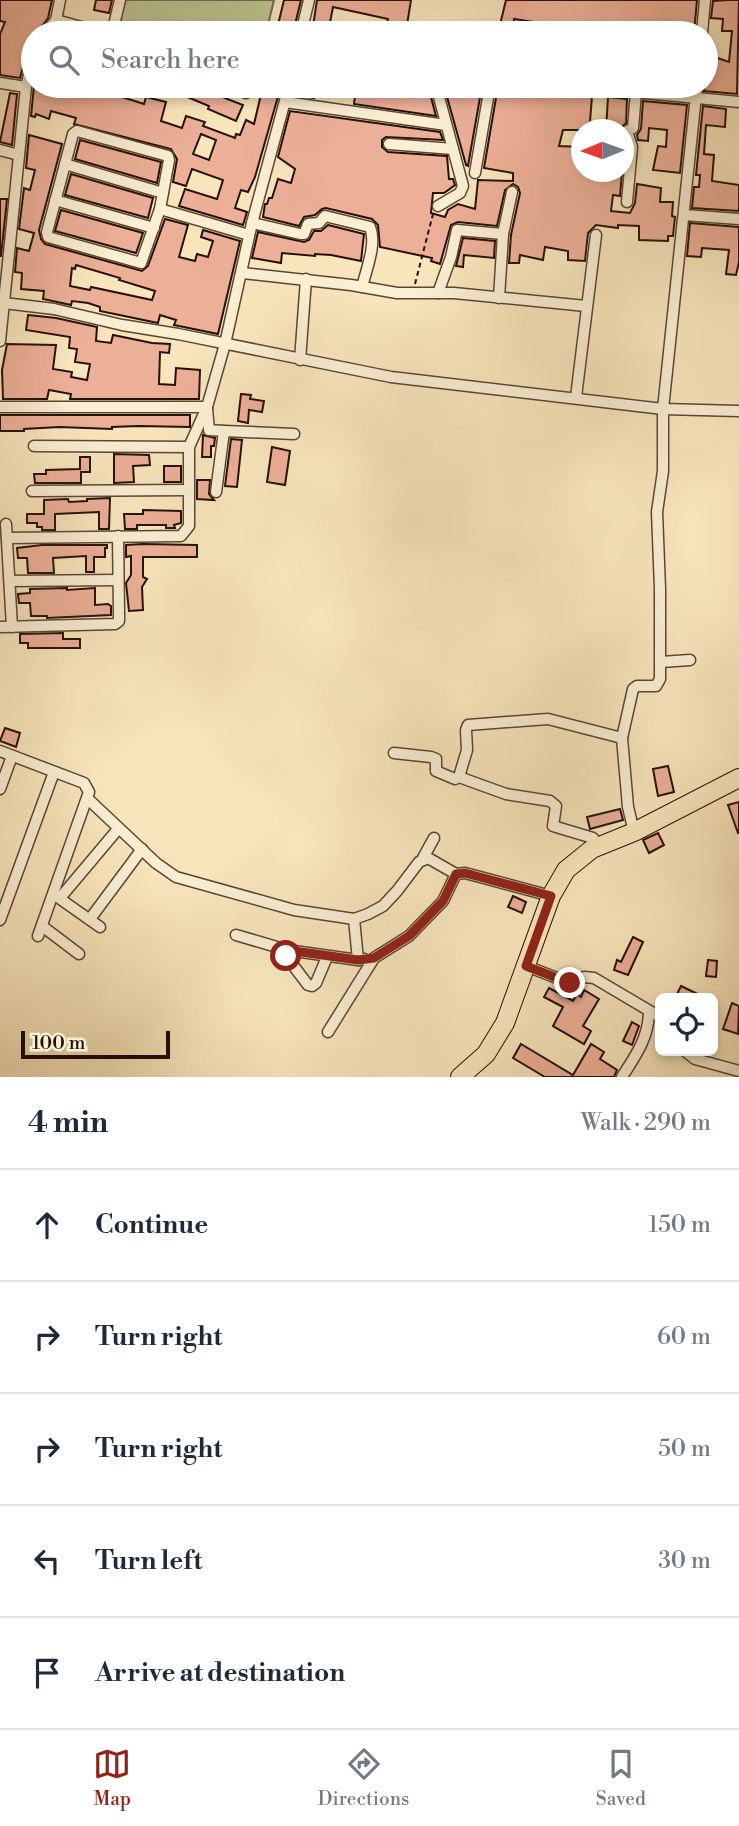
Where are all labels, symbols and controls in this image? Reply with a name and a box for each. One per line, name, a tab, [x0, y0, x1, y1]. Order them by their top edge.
search box	[21, 21, 718, 98]
icon: search	[45, 41, 83, 79]
text: Search here	[101, 44, 240, 76]
north arrow	[571, 119, 634, 182]
route start	[270, 940, 301, 971]
route end	[554, 967, 585, 998]
map controls	[655, 993, 718, 1056]
button: locate	[655, 993, 718, 1056]
scale bar	[21, 1028, 170, 1060]
text: 100 m	[32, 1031, 85, 1055]
text: 4 min	[28, 1104, 108, 1142]
text: Walk · 290 m	[581, 1109, 711, 1137]
icon: ahead	[28, 1206, 66, 1244]
text: Continue	[95, 1209, 208, 1241]
text: 150 m	[648, 1211, 711, 1239]
icon: right	[28, 1318, 66, 1356]
text: Turn right	[95, 1321, 223, 1353]
text: 60 m	[657, 1323, 711, 1351]
icon: right	[28, 1430, 66, 1468]
text: Turn right	[95, 1433, 223, 1465]
text: 50 m	[658, 1435, 711, 1463]
icon: left	[28, 1542, 66, 1580]
text: Turn left	[95, 1545, 203, 1577]
text: 30 m	[658, 1547, 711, 1575]
icon: arrive	[28, 1654, 66, 1692]
text: Arrive at destination	[95, 1657, 345, 1689]
tab: Map	[93, 1745, 131, 1811]
tab: Directions	[318, 1745, 409, 1811]
tab: Saved	[596, 1745, 646, 1811]

